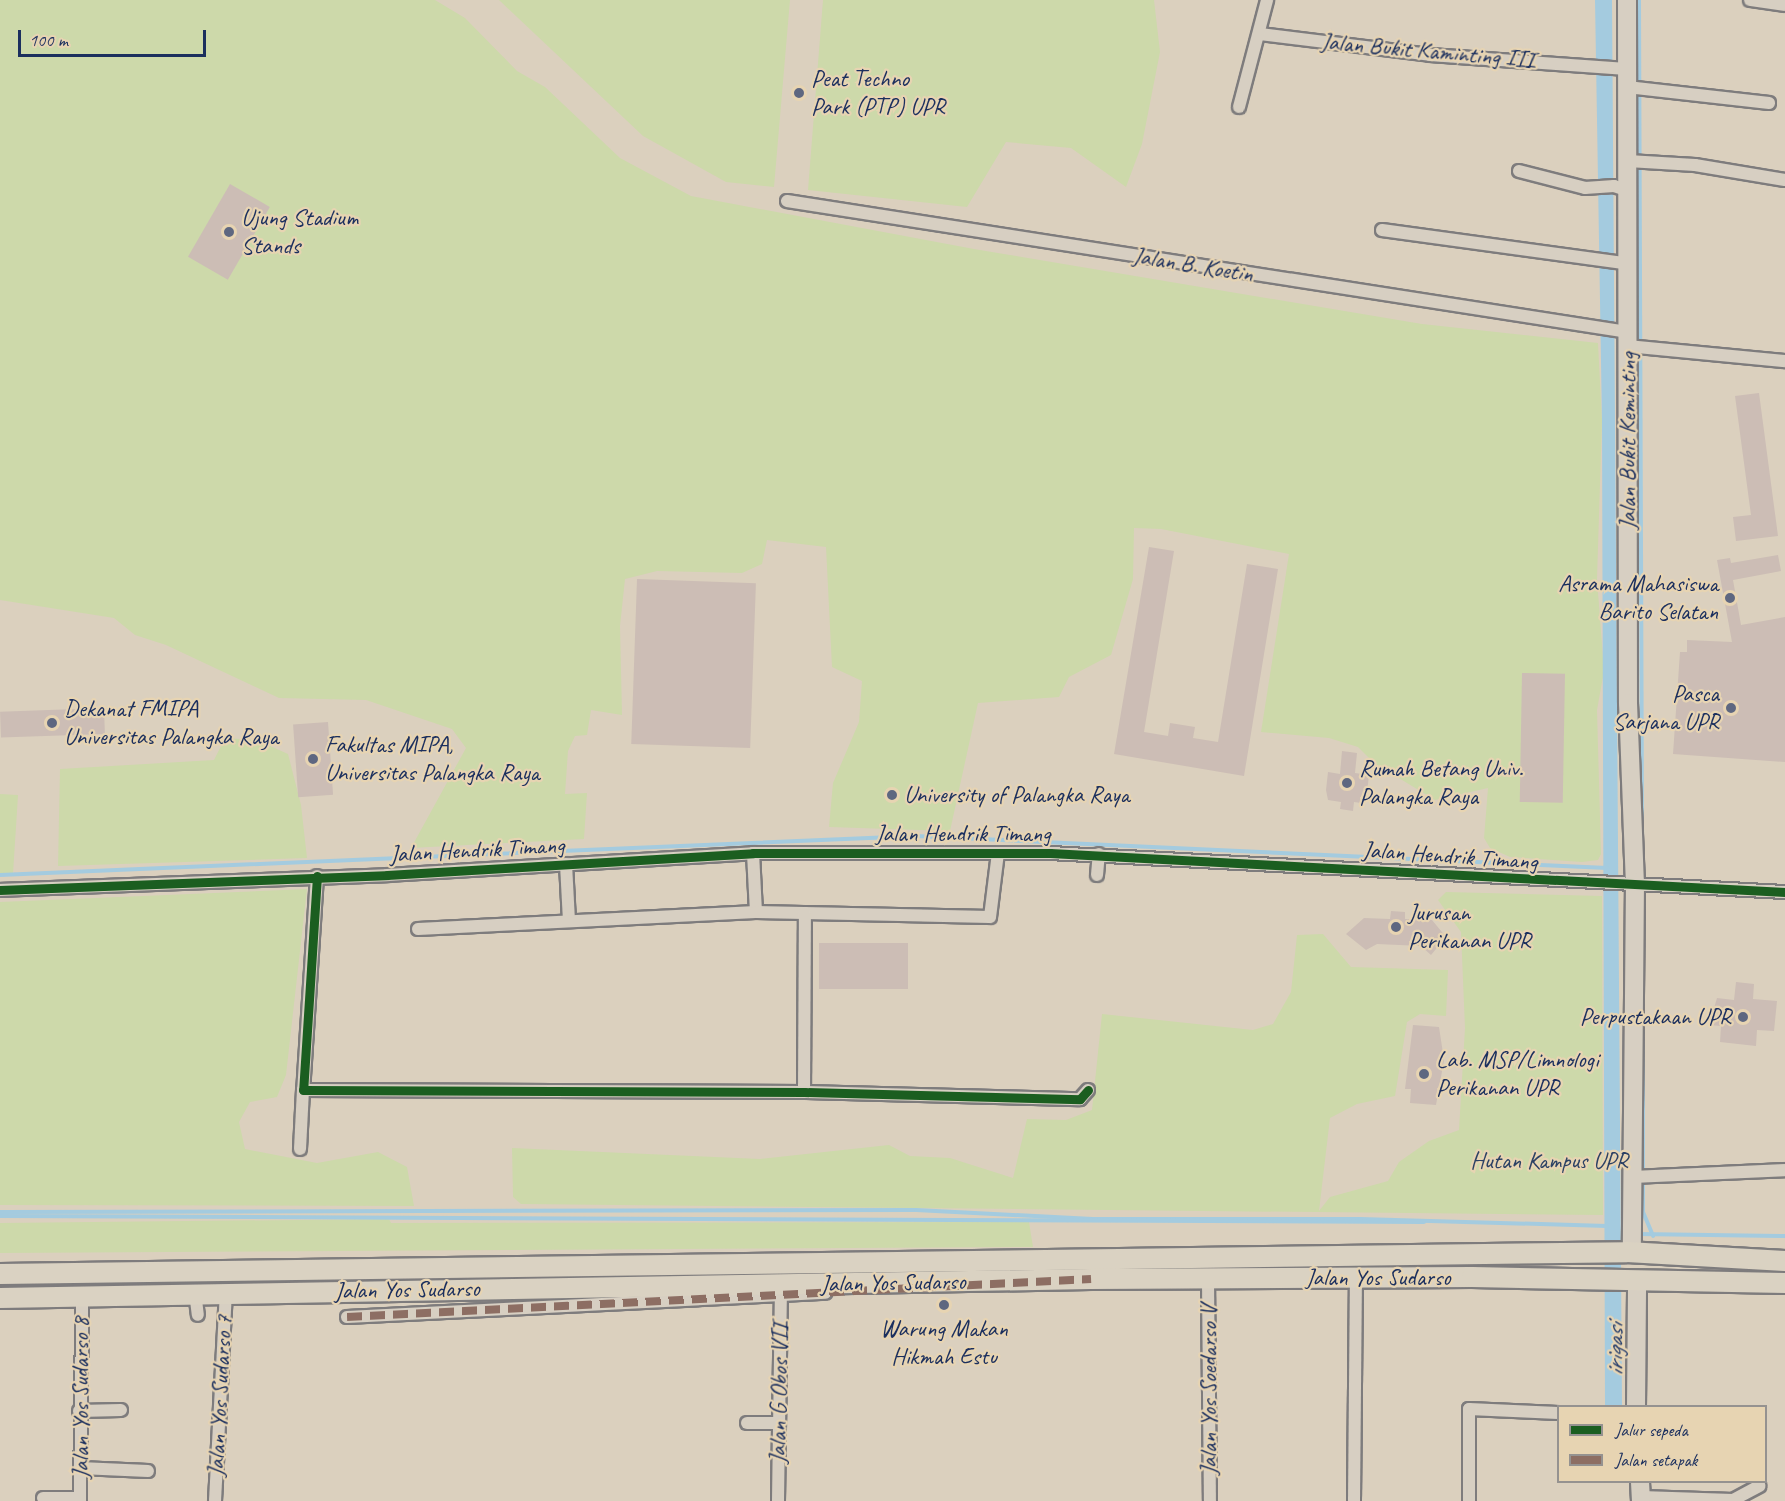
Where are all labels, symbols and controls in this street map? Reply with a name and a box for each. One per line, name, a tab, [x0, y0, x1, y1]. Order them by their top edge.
scale bar	[21, 18, 208, 56]
street label: Jalan Bukit Kaminting III	[1320, 27, 1536, 75]
text: 100 m	[29, 29, 68, 51]
place label: Peat Techno Park (PTP) UPR	[811, 65, 945, 121]
marker: Peat Techno Park (PTP) UPR	[792, 86, 806, 100]
place label: Ujung Stadium Stands	[241, 204, 359, 260]
marker: Ujung Stadium Stands	[222, 225, 236, 239]
street label: Jalan B. Koetin	[1131, 241, 1255, 289]
street label: Jalan Bukit Keminting	[1614, 353, 1642, 529]
place label: Asrama Mahasiswa Barito Selatan	[1558, 570, 1718, 626]
marker: Asrama Mahasiswa Barito Selatan	[1723, 591, 1737, 605]
place label: Pasca Sarjana UPR	[1613, 680, 1719, 736]
place label: Dekanat FMIPA Universitas Palangka Raya	[64, 695, 279, 751]
marker: Pasca Sarjana UPR	[1724, 701, 1738, 715]
marker: Dekanat FMIPA Universitas Palangka Raya	[45, 716, 59, 730]
place label: Fakultas MIPA, Universitas Palangka Raya	[325, 731, 540, 787]
marker: Fakultas MIPA, Universitas Palangka Raya	[306, 752, 320, 766]
place label: Rumah Betang Univ. Palangka Raya	[1359, 755, 1522, 811]
marker: Rumah Betang Univ. Palangka Raya	[1340, 776, 1354, 790]
place label: University of Palangka Raya	[904, 781, 1130, 809]
marker: University of Palangka Raya	[885, 788, 899, 802]
street label: Jalan Hendrik Timang	[876, 820, 1050, 848]
street label: Jalan Hendrik Timang	[389, 831, 565, 869]
street label: Jalan Hendrik Timang	[1362, 836, 1538, 876]
place label: Jurusan Perikanan UPR	[1408, 899, 1531, 955]
marker: Jurusan Perikanan UPR	[1389, 920, 1403, 934]
place label: Perpustakaan UPR	[1580, 1003, 1731, 1031]
marker: Perpustakaan UPR	[1736, 1010, 1750, 1024]
place label: Lab. MSP/Limnologi Perikanan UPR	[1436, 1046, 1599, 1102]
marker: Lab. MSP/Limnologi Perikanan UPR	[1417, 1067, 1431, 1081]
park label: Hutan Kampus UPR	[1470, 1147, 1628, 1175]
street label: Jalan Yos Sudarso	[1305, 1264, 1451, 1292]
street label: Jalan Yos Sudarso	[820, 1267, 966, 1299]
street label: Jalan Yos Sudarso	[334, 1274, 480, 1306]
marker: Warung Makan Hikmah Estu	[937, 1298, 951, 1312]
street label: Jalan Yos Soedarso V	[1195, 1305, 1223, 1475]
street label: Jalan Yos Sudarso 7	[201, 1314, 239, 1478]
place label: Warung Makan Hikmah Estu	[880, 1315, 1008, 1371]
street label: Jalan Yos Sudarso 8	[67, 1317, 95, 1479]
street label: Jalan G Obos VII	[763, 1322, 795, 1464]
water label: irigasi	[1599, 1324, 1631, 1376]
legend	[1557, 1405, 1767, 1483]
text: Jalur sepeda	[1615, 1419, 1688, 1441]
text: Jalan setapak	[1615, 1449, 1697, 1471]

